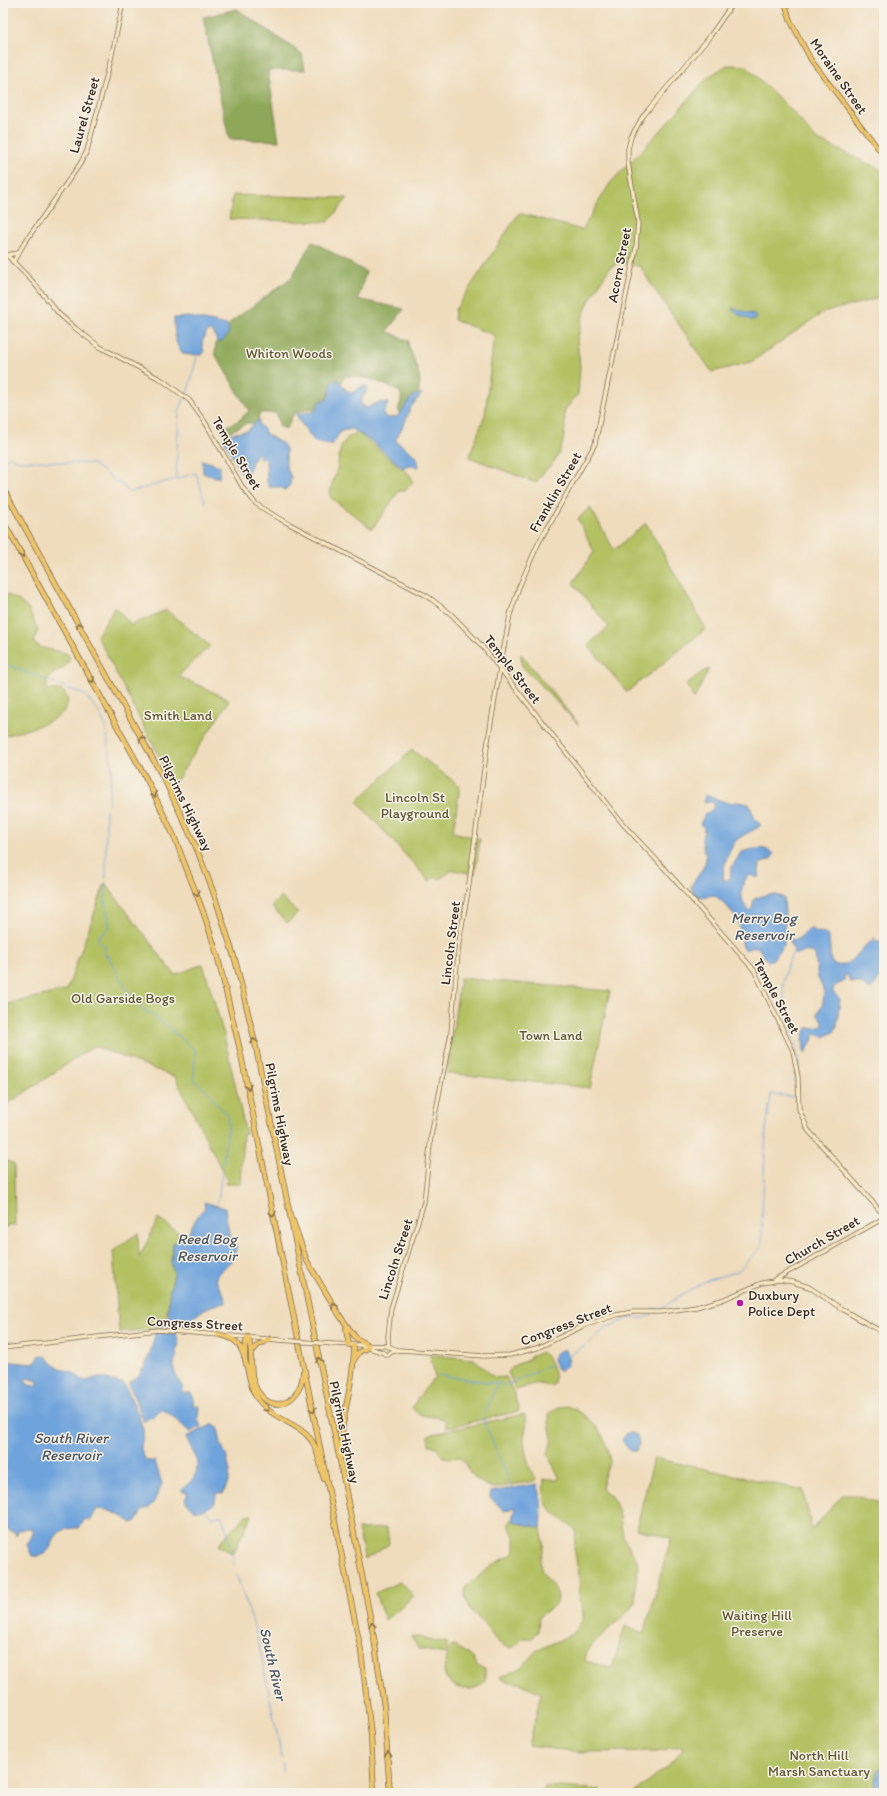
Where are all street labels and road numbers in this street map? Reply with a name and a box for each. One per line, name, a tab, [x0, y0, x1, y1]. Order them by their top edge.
street label: Moraine Street	[806, 35, 871, 118]
street label: Laurel Street	[65, 75, 103, 155]
street label: Acorn Street	[604, 226, 635, 304]
street label: Temple Street	[208, 413, 265, 493]
street label: Franklin Street	[526, 449, 585, 536]
street label: Temple Street	[480, 631, 545, 707]
street label: Pilgrims Highway	[155, 753, 216, 854]
street label: Lincoln Street	[437, 900, 464, 986]
street label: Temple Street	[750, 956, 803, 1037]
street label: Pilgrims Highway	[261, 1061, 298, 1167]
street label: Church Street	[782, 1212, 863, 1269]
street label: Lincoln Street	[374, 1216, 417, 1302]
street label: Congress Street	[518, 1299, 614, 1350]
street label: Congress Street	[146, 1312, 243, 1335]
street label: Pilgrims Highway	[325, 1379, 364, 1485]

